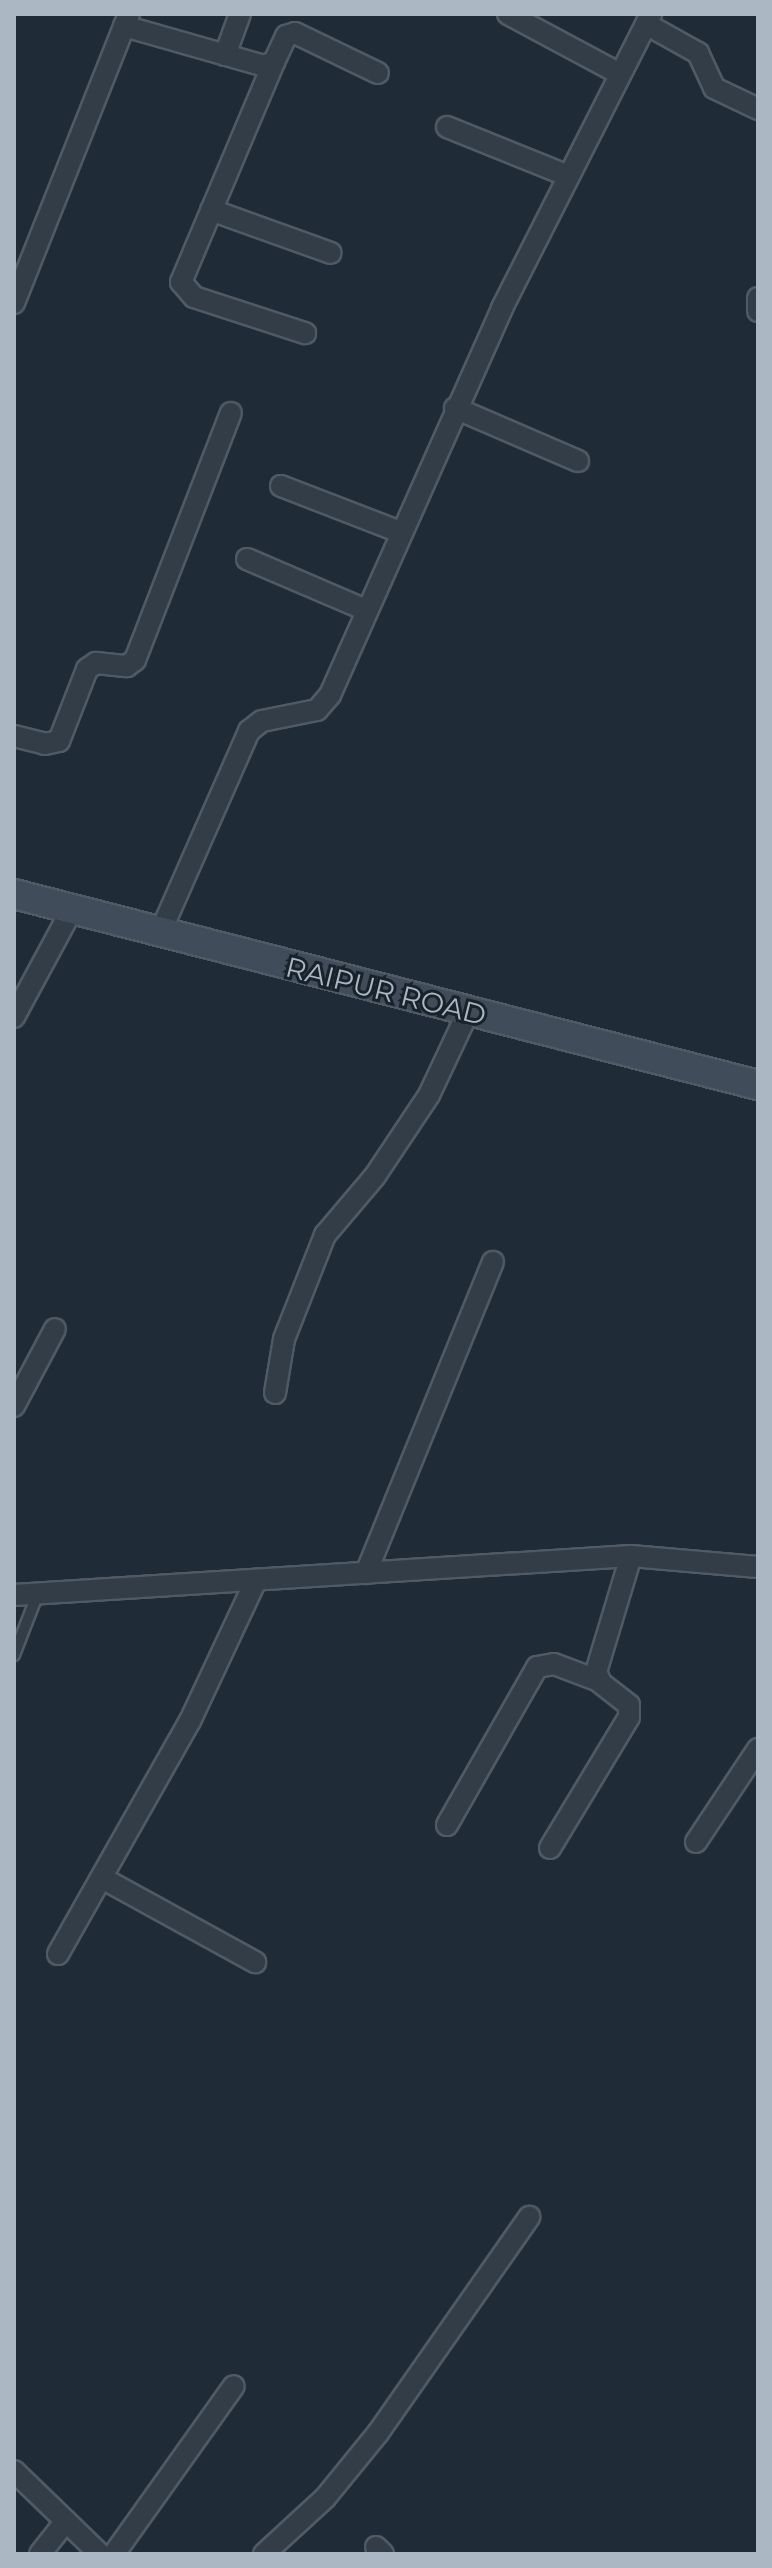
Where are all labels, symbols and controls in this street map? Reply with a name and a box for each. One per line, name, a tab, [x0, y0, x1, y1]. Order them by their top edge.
street label: RAIPUR ROAD	[282, 950, 490, 1032]

